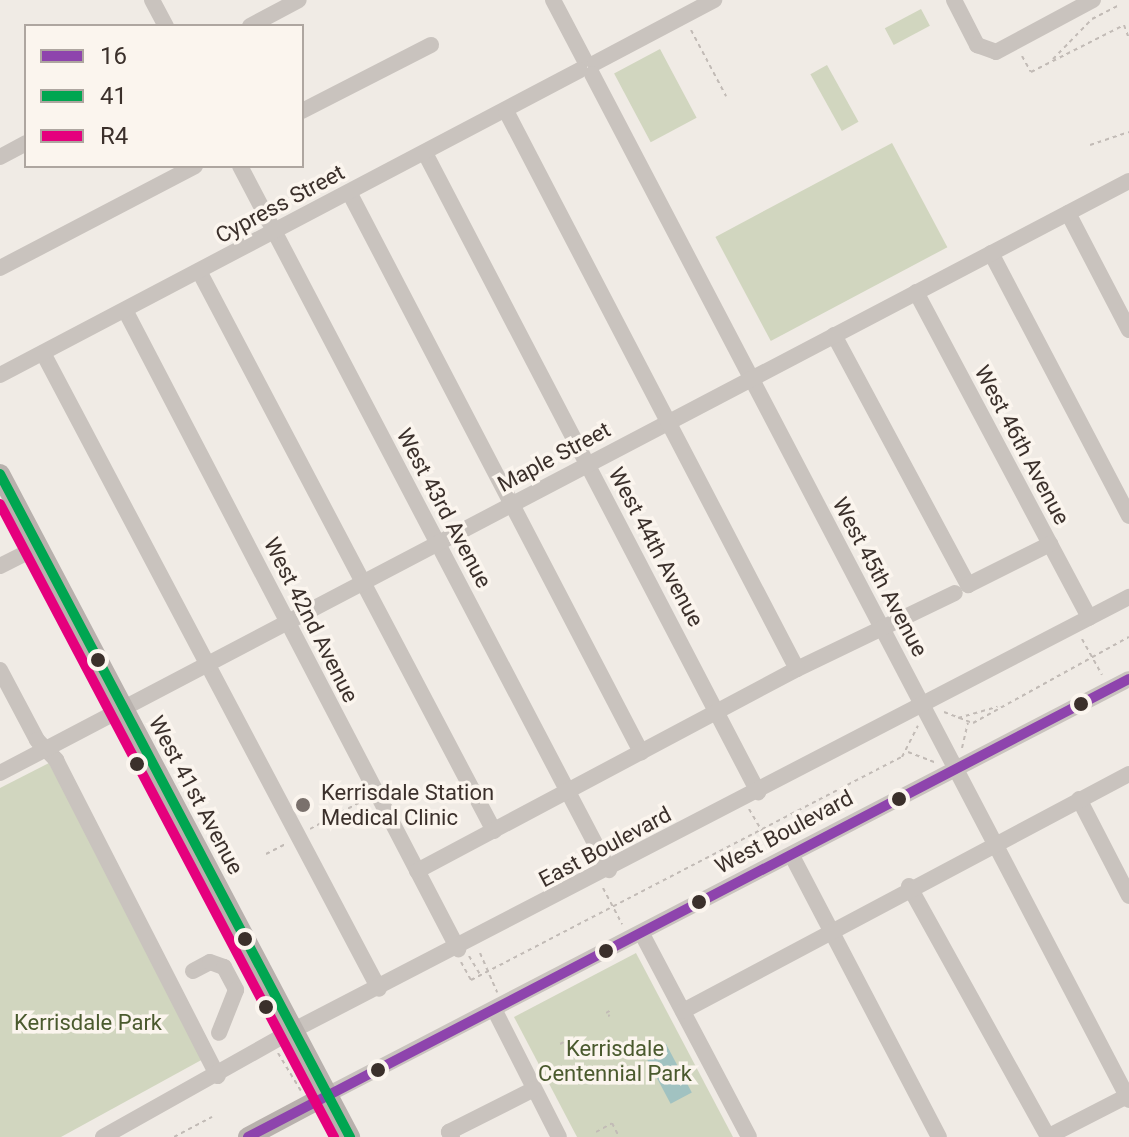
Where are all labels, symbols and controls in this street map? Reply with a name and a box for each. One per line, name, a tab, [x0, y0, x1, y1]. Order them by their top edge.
legend	[24, 24, 304, 168]
text: 16	[100, 42, 127, 70]
text: 41	[100, 82, 127, 110]
text: R4	[100, 122, 128, 150]
street label: Cypress Street	[211, 159, 349, 249]
street label: West 46th Avenue	[969, 361, 1075, 529]
street label: Maple Street	[493, 416, 615, 498]
street label: West 43rd Avenue	[391, 424, 497, 592]
street label: West 44th Avenue	[603, 463, 709, 631]
street label: West 45th Avenue	[827, 493, 933, 661]
street label: West 42nd Avenue	[258, 533, 364, 707]
unlabelled marker	[90, 652, 106, 668]
unlabelled marker	[1073, 696, 1089, 712]
street label: West 41st Avenue	[143, 711, 249, 879]
unlabelled marker	[129, 756, 145, 772]
place label: Kerrisdale Station Medical Clinic	[321, 779, 494, 830]
street label: West Boulevard	[711, 785, 857, 879]
unlabelled marker	[891, 791, 907, 807]
marker: Kerrisdale Station Medical Clinic	[292, 794, 314, 816]
street label: East Boulevard	[534, 801, 676, 893]
unlabelled marker	[691, 894, 707, 910]
unlabelled marker	[237, 931, 253, 947]
unlabelled marker	[598, 943, 614, 959]
unlabelled marker	[258, 999, 274, 1015]
park label: Kerrisdale Park	[14, 1010, 162, 1036]
park label: Kerrisdale Centennial Park	[538, 1035, 692, 1086]
unlabelled marker	[370, 1062, 386, 1078]

